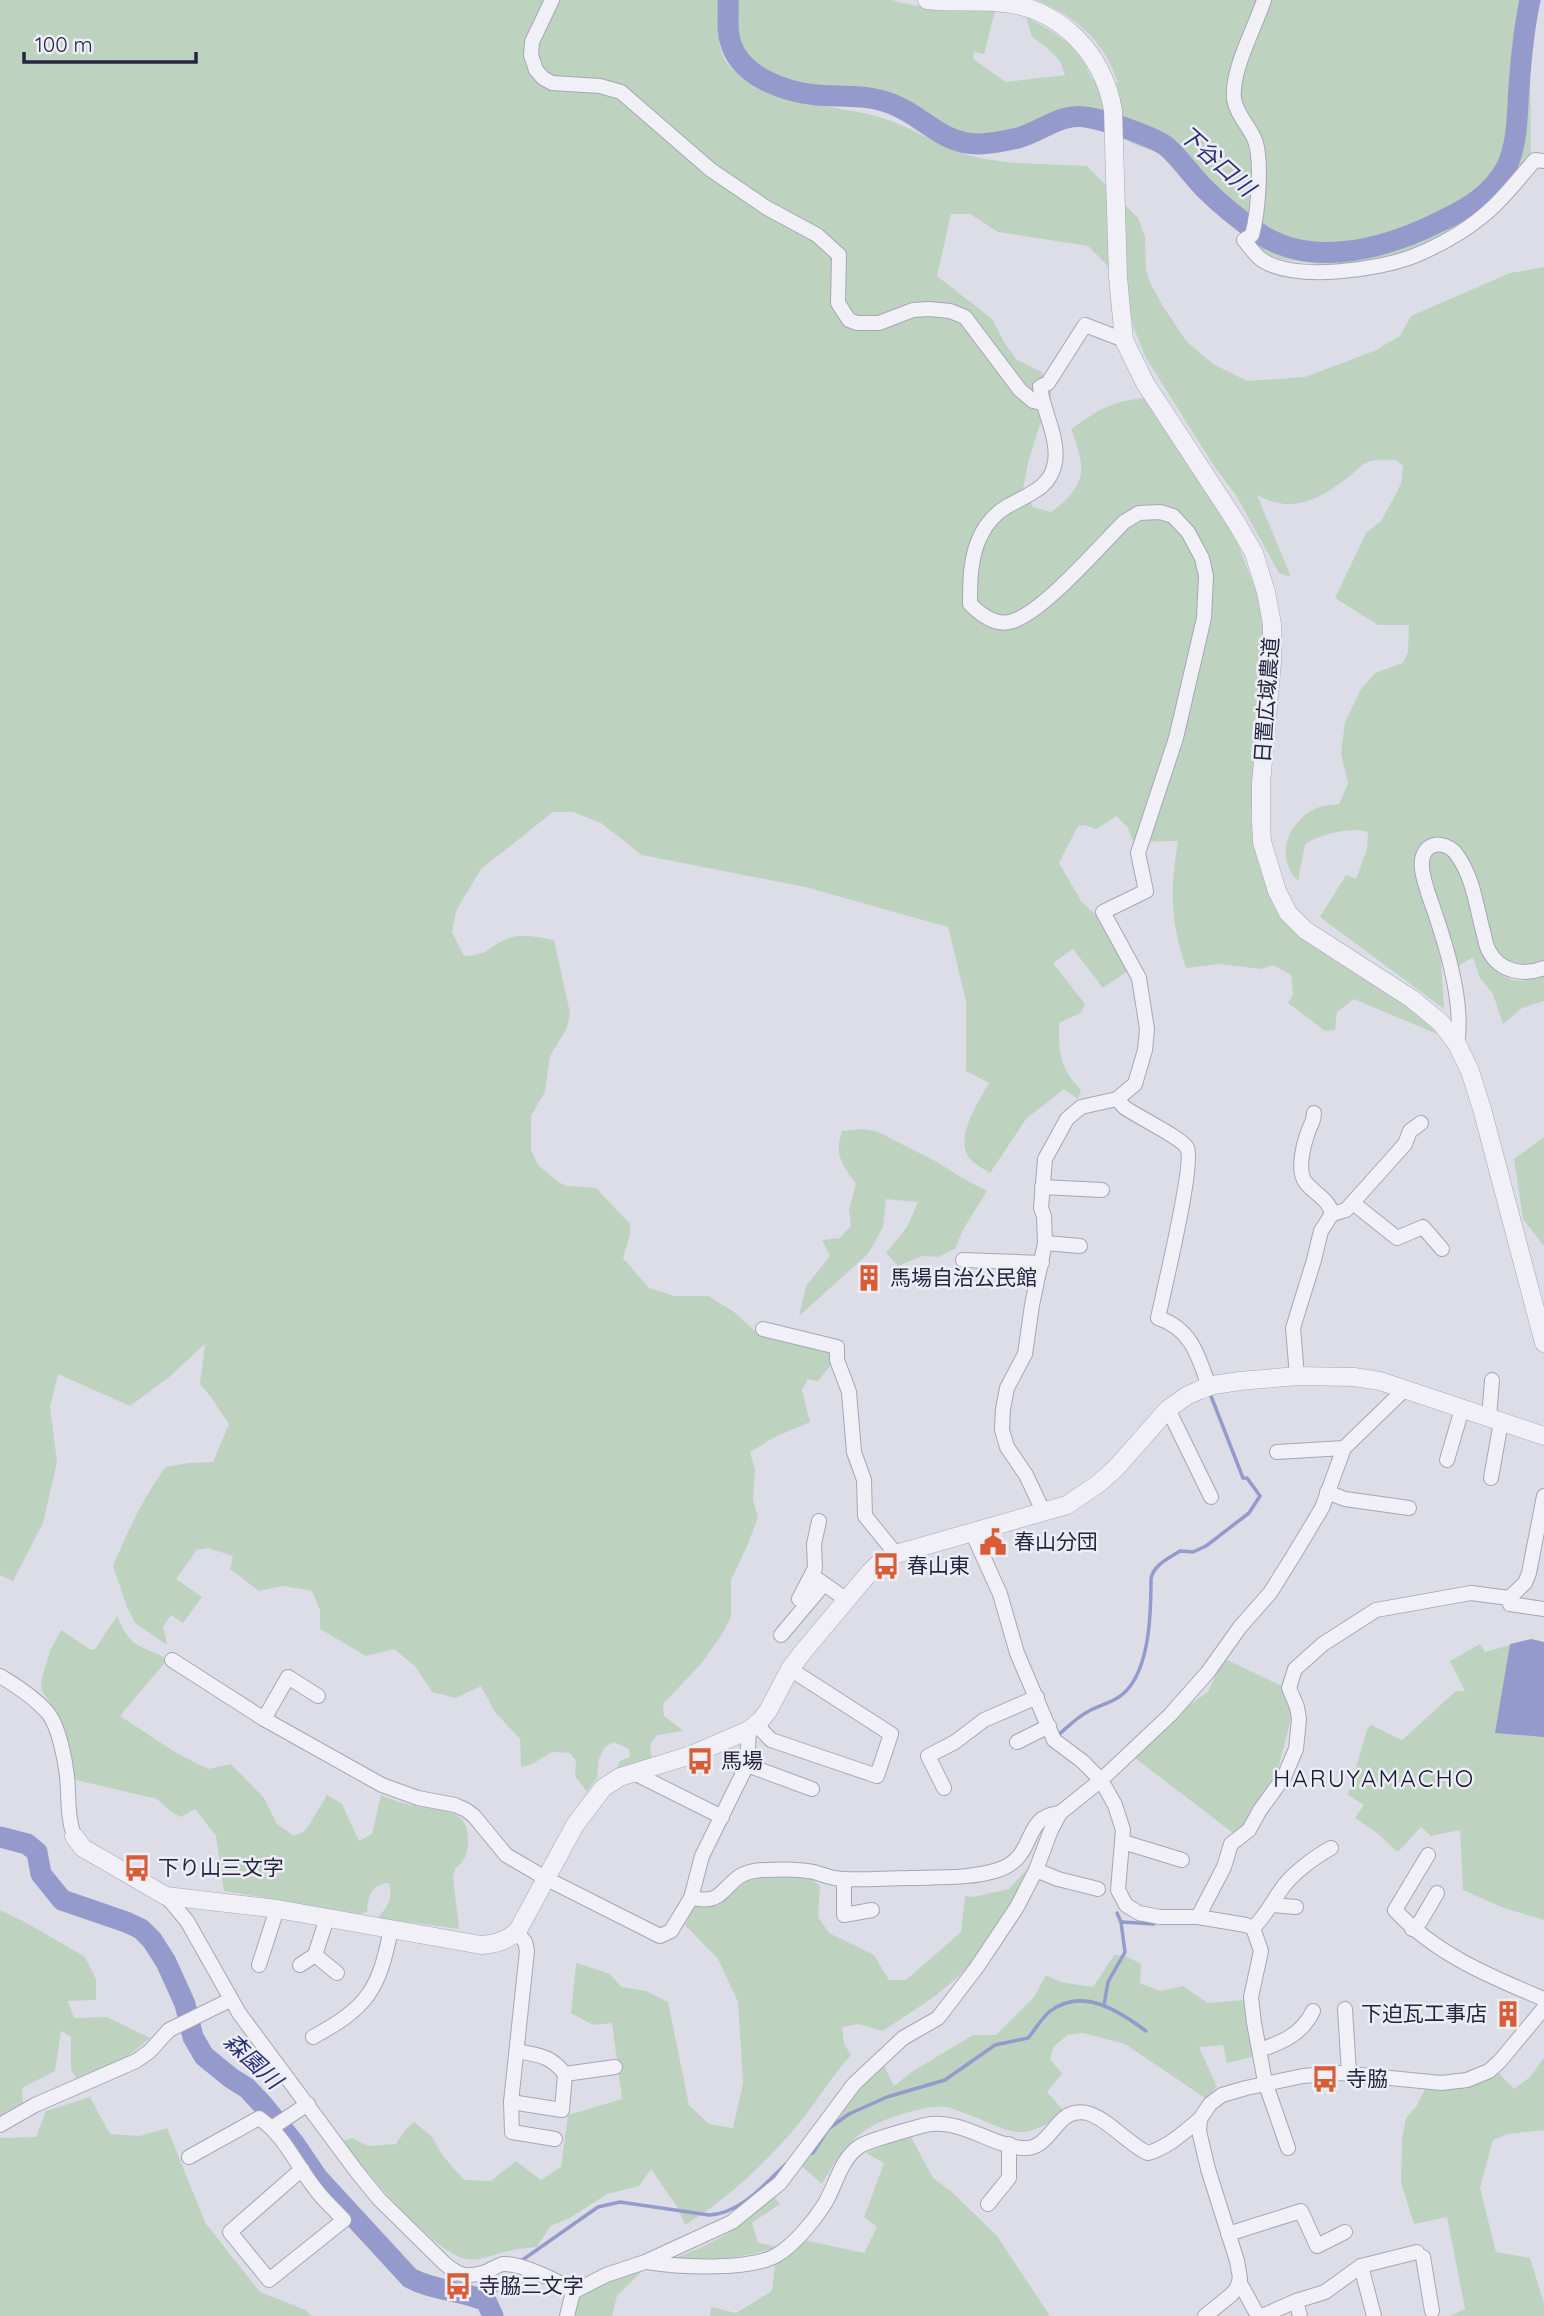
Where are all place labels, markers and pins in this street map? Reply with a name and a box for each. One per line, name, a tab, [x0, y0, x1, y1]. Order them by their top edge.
building icon: 馬場自治公民館	[854, 1263, 884, 1293]
place label: 馬場自治公民館	[890, 1264, 1037, 1290]
public building icon: 春山分団	[978, 1527, 1008, 1557]
place label: 春山分団	[1014, 1528, 1098, 1554]
bus stop icon: 春山東	[871, 1551, 901, 1581]
place label: 春山東	[907, 1552, 970, 1578]
bus stop icon: 馬場	[685, 1746, 715, 1776]
place label: 馬場	[721, 1747, 763, 1773]
bus stop icon: 下り山三文字	[122, 1853, 152, 1883]
place label: 下り山三文字	[158, 1854, 284, 1880]
building icon: 下迫瓦工事店	[1493, 1999, 1523, 2029]
place label: 下迫瓦工事店	[1361, 2000, 1487, 2026]
bus stop icon: 寺脇	[1310, 2064, 1340, 2094]
place label: 寺脇	[1346, 2065, 1388, 2091]
bus stop icon: 寺脇三文字	[443, 2271, 473, 2301]
place label: 寺脇三文字	[479, 2272, 584, 2298]

